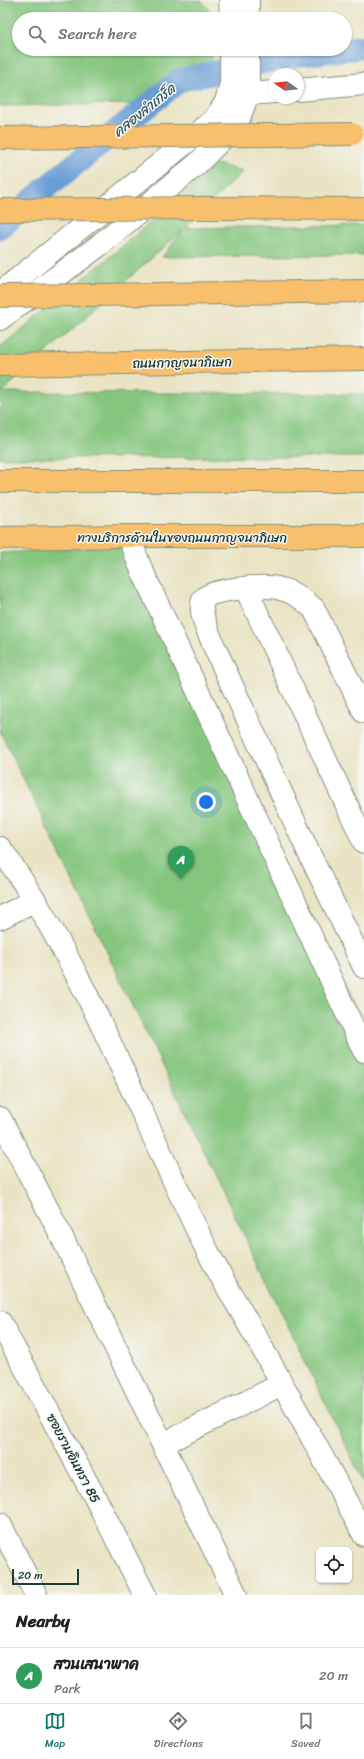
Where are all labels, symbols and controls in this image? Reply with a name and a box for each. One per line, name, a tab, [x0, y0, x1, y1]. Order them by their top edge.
search box	[12, 12, 352, 56]
text: Search here	[58, 21, 137, 47]
icon: search	[26, 23, 48, 45]
north arrow	[268, 68, 304, 104]
water label: คลองลำเกร็ด	[107, 76, 182, 144]
street label: ถนนกาญจนาภิเษก	[132, 350, 232, 375]
street label: ทางบริการด้านในของถนนกาญจนาภิเษก	[77, 526, 287, 549]
your location	[196, 792, 216, 812]
pin: A	[168, 846, 194, 879]
street label: ซอยรามอินทรา 85	[40, 1409, 107, 1507]
map controls	[316, 1547, 352, 1583]
button: locate	[316, 1547, 352, 1583]
text: 20 m	[18, 1566, 43, 1585]
scale bar	[12, 1567, 79, 1586]
text: Nearby	[16, 1606, 70, 1636]
text: สวนเสนาพาค	[54, 1651, 139, 1677]
text: A	[25, 1664, 33, 1687]
text: 20 m	[319, 1664, 348, 1687]
text: Park	[54, 1677, 81, 1700]
tab: Map	[44, 1710, 66, 1753]
tab: Directions	[154, 1710, 203, 1753]
tab: Saved	[291, 1710, 320, 1753]

